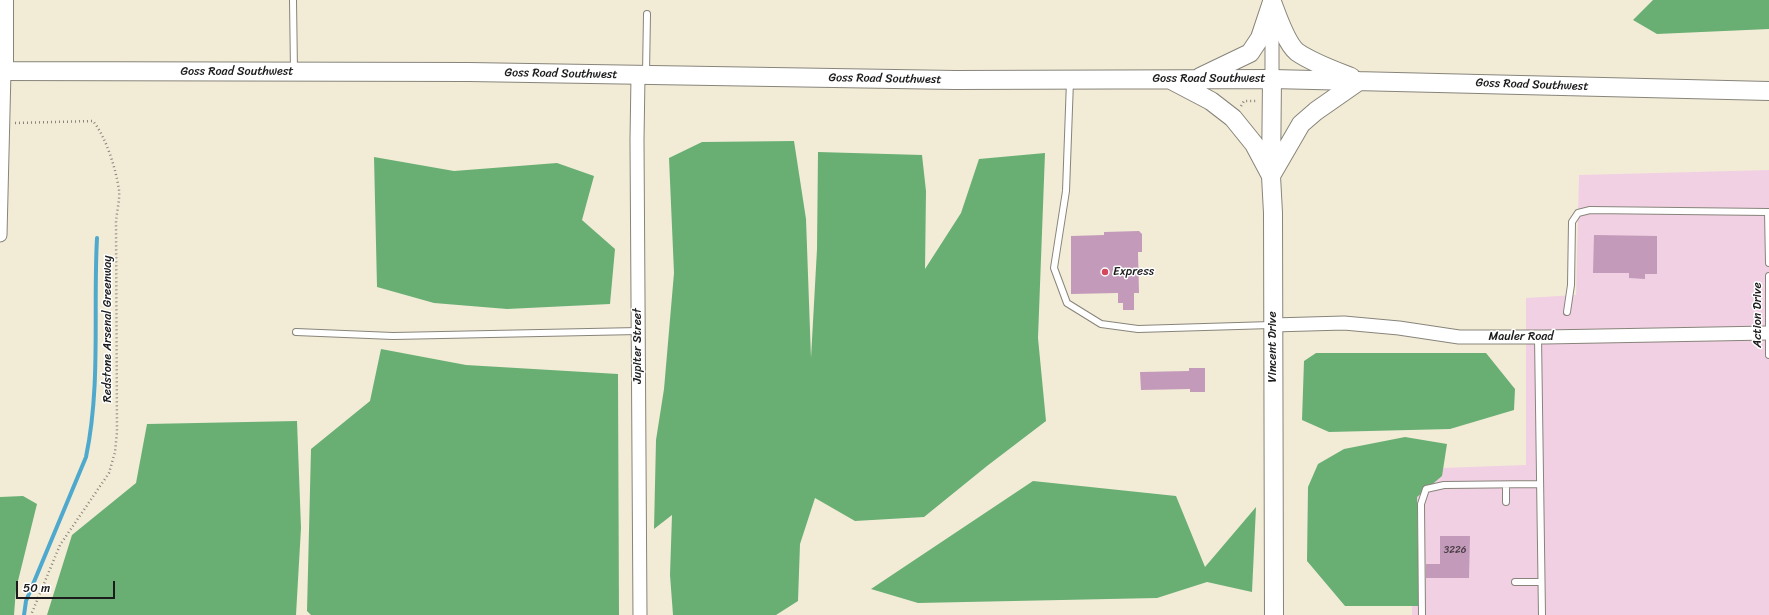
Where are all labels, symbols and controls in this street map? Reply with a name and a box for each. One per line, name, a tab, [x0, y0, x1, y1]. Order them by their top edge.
street label: Goss Road Southwest	[180, 65, 294, 79]
street label: Goss Road Southwest	[504, 66, 618, 82]
street label: Goss Road Southwest	[828, 71, 942, 87]
street label: Goss Road Southwest	[1152, 72, 1266, 86]
street label: Goss Road Southwest	[1475, 76, 1589, 94]
street label: Redstone Arsenal Greenway	[101, 256, 115, 402]
place label: Express	[1113, 265, 1154, 279]
marker: Express	[1100, 267, 1110, 277]
street label: Action Drive	[1751, 282, 1765, 348]
street label: Jupiter Street	[631, 308, 645, 384]
street label: Vincent Drive	[1266, 311, 1280, 383]
street label: Mauler Road	[1488, 330, 1554, 344]
house number: 3226	[1444, 544, 1466, 556]
scale bar	[18, 573, 117, 599]
text: 50 m	[23, 577, 50, 599]

